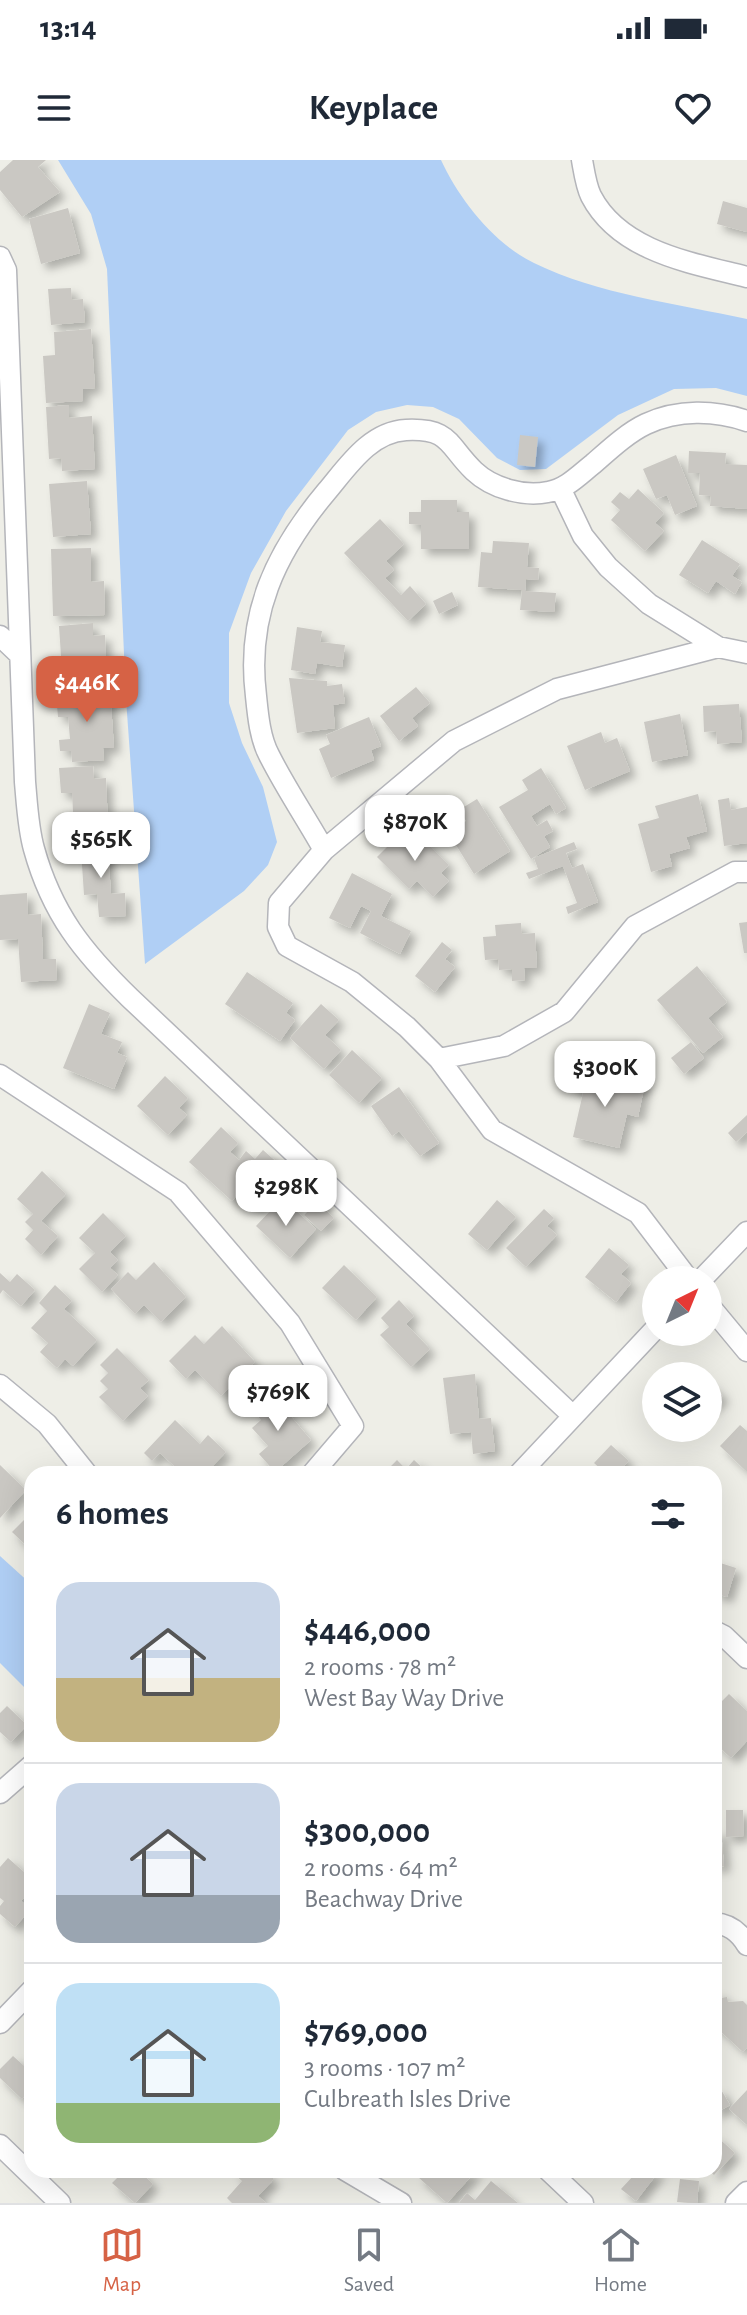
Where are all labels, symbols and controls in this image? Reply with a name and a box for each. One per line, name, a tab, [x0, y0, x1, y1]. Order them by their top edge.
text: 13:14	[40, 13, 97, 43]
icon: menu	[32, 86, 76, 130]
icon: heart	[671, 86, 715, 130]
text: Keyplace	[309, 90, 438, 126]
pin: $446K	[31, 656, 143, 724]
text: $446K	[54, 669, 120, 695]
pin: $870K	[359, 795, 471, 863]
text: $870K	[383, 808, 447, 834]
pin: $565K	[45, 812, 157, 880]
text: $565K	[70, 825, 132, 851]
pin: $300K	[549, 1041, 661, 1109]
text: $300K	[572, 1054, 638, 1080]
pin: $298K	[230, 1160, 342, 1228]
text: $298K	[254, 1173, 318, 1199]
north arrow	[642, 1266, 722, 1346]
map controls	[642, 1266, 722, 1442]
button: layers	[642, 1362, 722, 1442]
pin: $769K	[222, 1365, 334, 1433]
text: $769K	[246, 1378, 310, 1404]
icon: filters	[646, 1492, 690, 1536]
text: 6 homes	[56, 1497, 169, 1531]
icon: home	[120, 1614, 216, 1710]
text: $446,000	[304, 1614, 431, 1648]
text: 2 rooms · 78 m²	[304, 1654, 456, 1680]
text: West Bay Way Drive	[304, 1685, 504, 1711]
icon: home	[120, 1815, 216, 1911]
text: $300,000	[304, 1815, 430, 1849]
text: 2 rooms · 64 m²	[304, 1855, 458, 1881]
text: Beachway Drive	[304, 1886, 463, 1912]
icon: home	[120, 2015, 216, 2111]
text: $769,000	[304, 2015, 428, 2049]
text: 3 rooms · 107 m²	[304, 2055, 465, 2081]
text: Culbreath Isles Drive	[304, 2086, 511, 2112]
tab: Map	[100, 2223, 144, 2297]
tab: Saved	[344, 2223, 394, 2297]
tab: Home	[594, 2223, 647, 2297]

